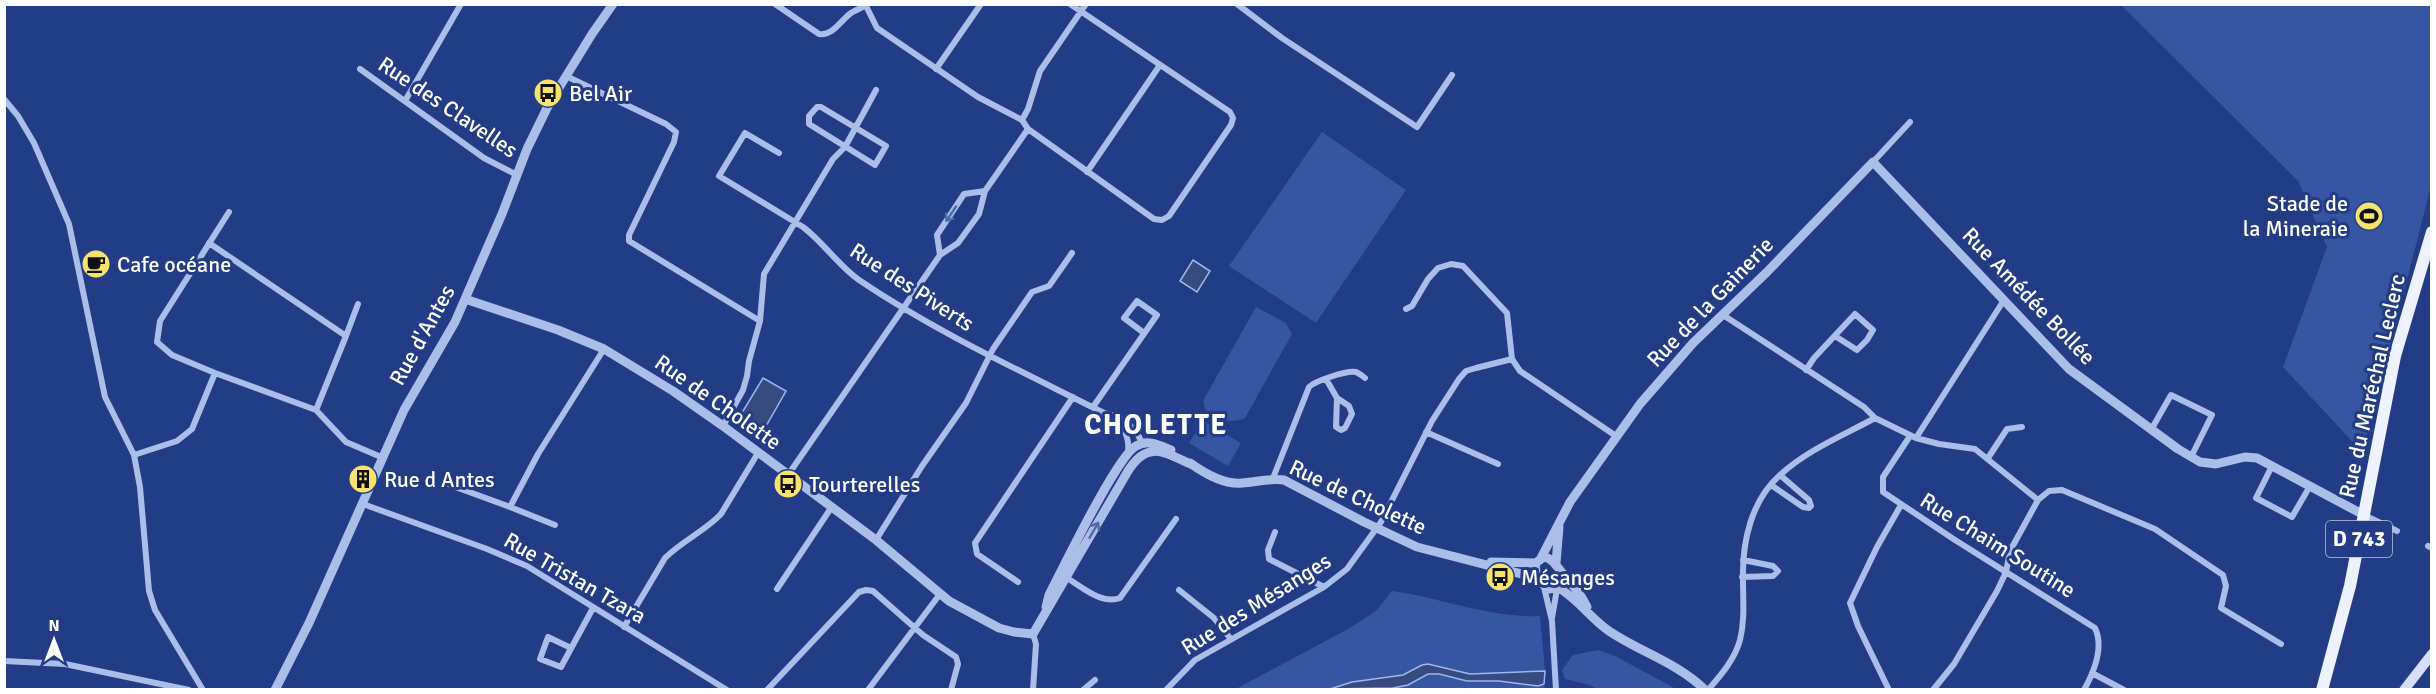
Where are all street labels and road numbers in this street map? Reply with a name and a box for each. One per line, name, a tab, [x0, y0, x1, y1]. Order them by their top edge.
street label: Rue des Clavelles	[373, 50, 523, 164]
street label: Rue Amédée Bollée	[1957, 222, 2101, 370]
street label: Rue de la Gainerie	[1641, 231, 1779, 373]
street label: Rue des Piverts	[845, 237, 979, 337]
street label: Rue du Maréchal Leclerc	[2333, 271, 2411, 501]
street label: Rue d'Antes	[383, 280, 461, 390]
street label: Rue de Cholette	[650, 348, 786, 456]
street label: Rue de Cholette	[1285, 453, 1431, 541]
street label: Rue Chaim Soutine	[1915, 486, 2081, 604]
road number: D 743	[2326, 521, 2392, 557]
street label: Rue Tristan Tzara	[499, 526, 651, 630]
street label: Rue des Mésanges	[1176, 547, 1336, 661]

